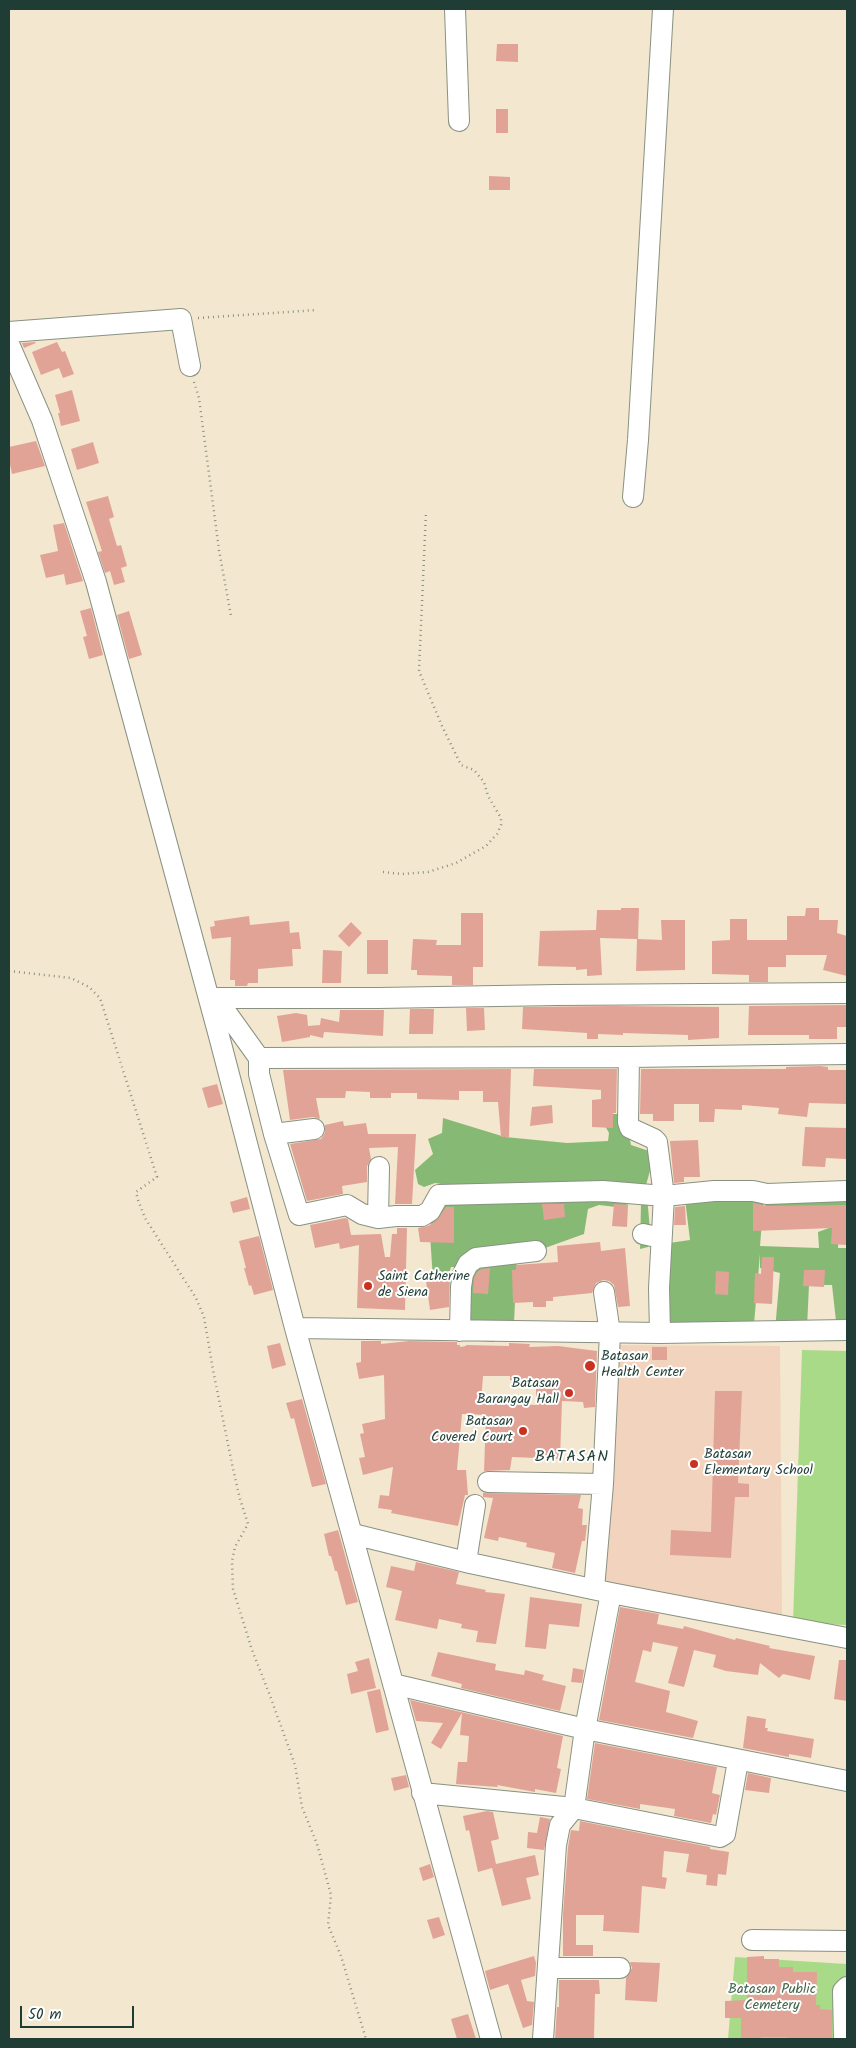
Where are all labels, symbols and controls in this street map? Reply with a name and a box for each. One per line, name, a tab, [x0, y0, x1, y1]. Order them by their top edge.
place label: Saint Catherine de Siena	[378, 1270, 470, 1302]
marker: Saint Catherine de Siena	[362, 1280, 374, 1292]
place label: Batasan Health Center	[601, 1350, 684, 1382]
marker: Batasan Health Center	[583, 1359, 597, 1373]
place label: Batasan Barangay Hall	[477, 1377, 559, 1410]
marker: Batasan Barangay Hall	[563, 1387, 575, 1399]
place label: Batasan Covered Court	[431, 1415, 513, 1448]
marker: Batasan Covered Court	[517, 1425, 529, 1437]
district label: BATASAN	[534, 1448, 610, 1468]
place label: Batasan Elementary School	[704, 1448, 813, 1480]
marker: Batasan Elementary School	[688, 1458, 700, 1470]
park label: Batasan Public Cemetery	[728, 1983, 816, 2015]
scale bar	[22, 1996, 136, 2028]
text: 50 m	[28, 2003, 62, 2027]

